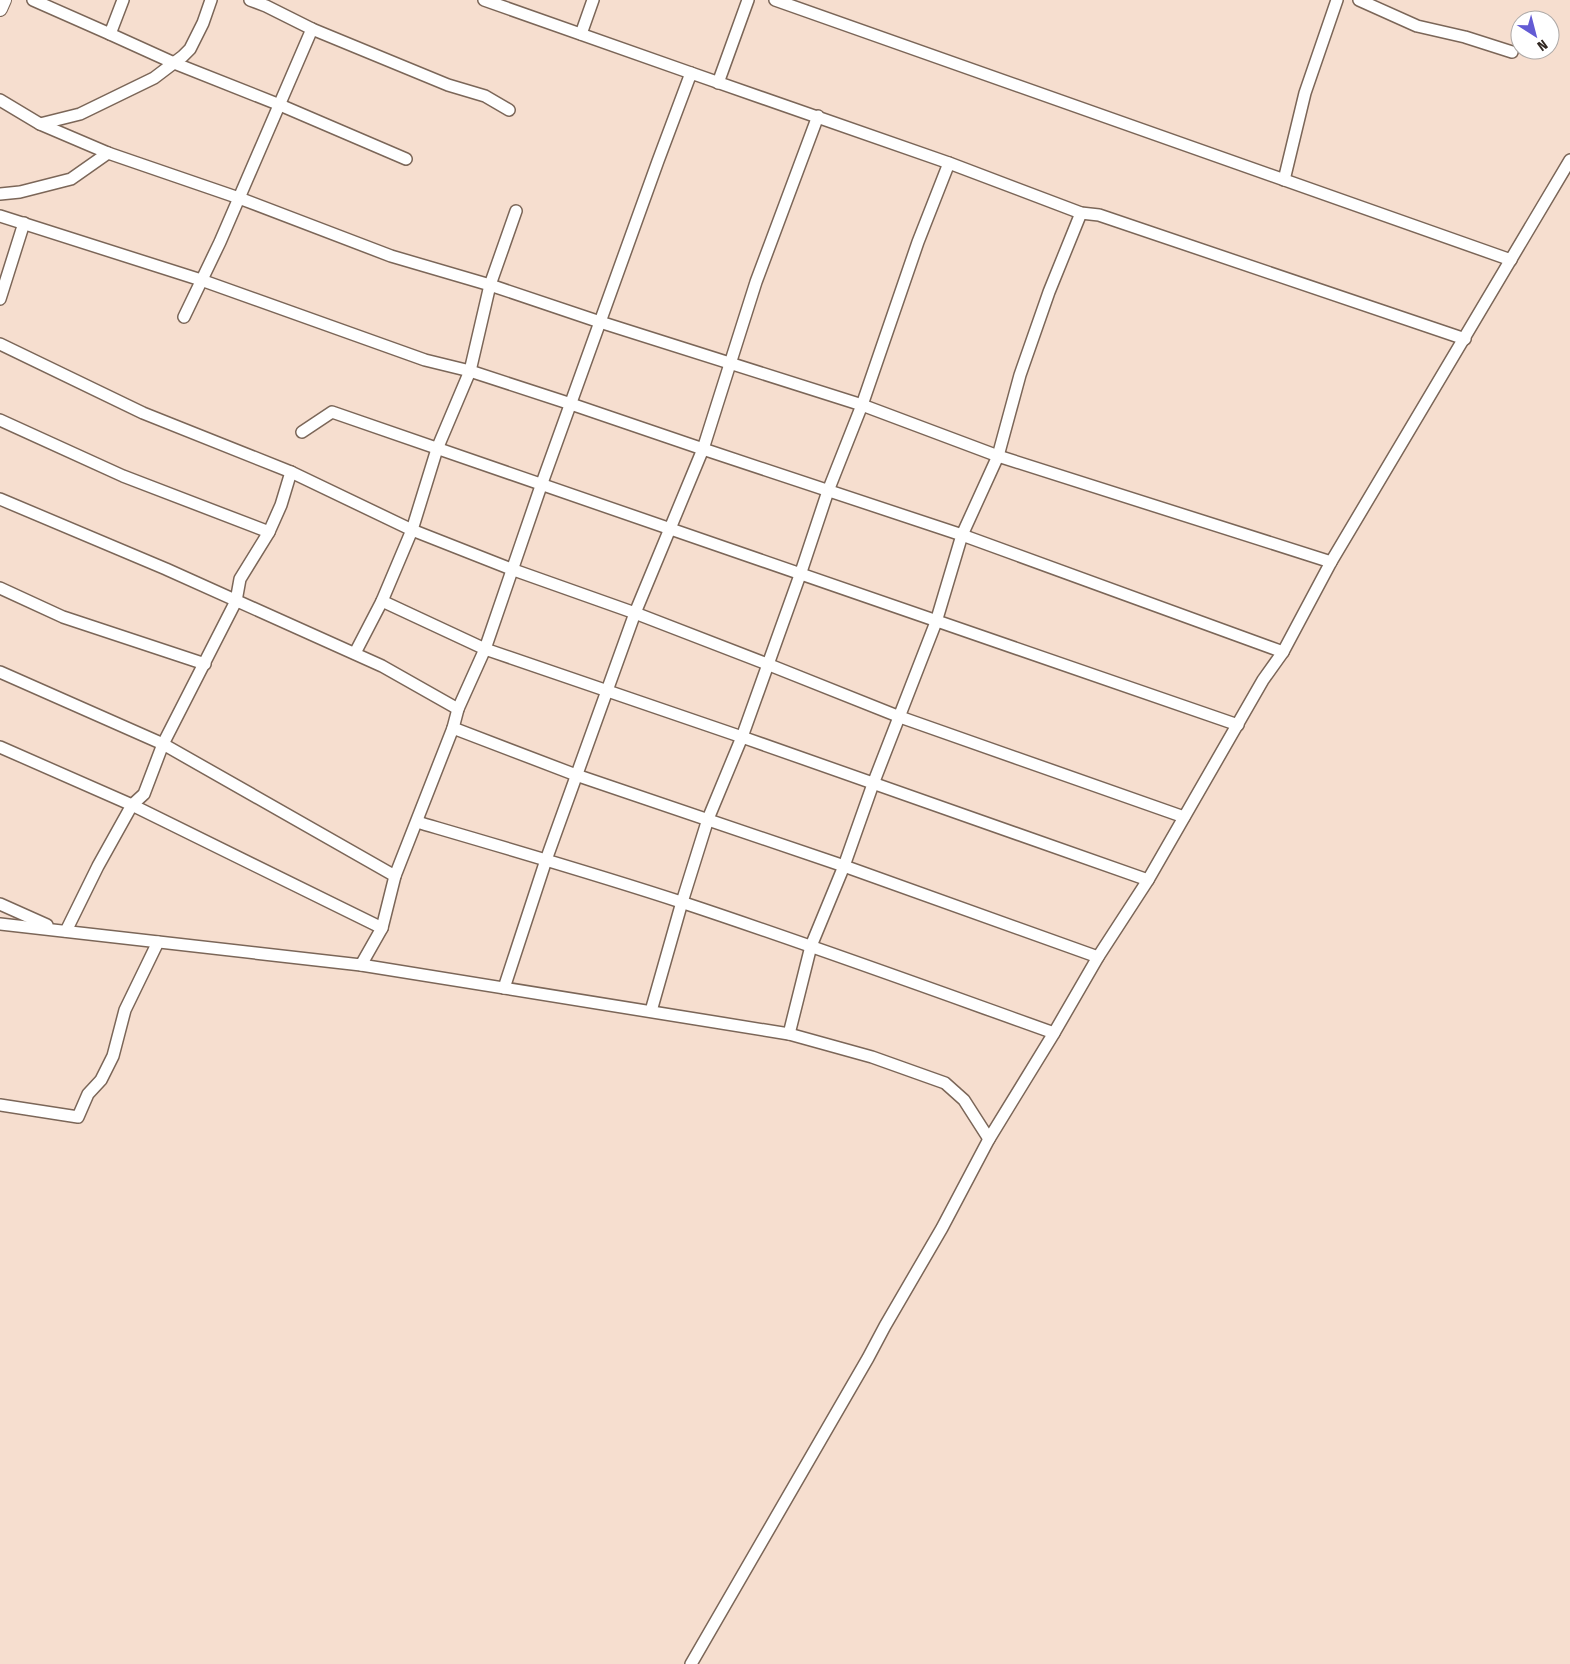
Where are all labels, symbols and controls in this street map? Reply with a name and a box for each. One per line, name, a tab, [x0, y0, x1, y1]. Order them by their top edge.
north arrow	[1510, 10, 1560, 60]
text: N	[1534, 36, 1551, 54]

